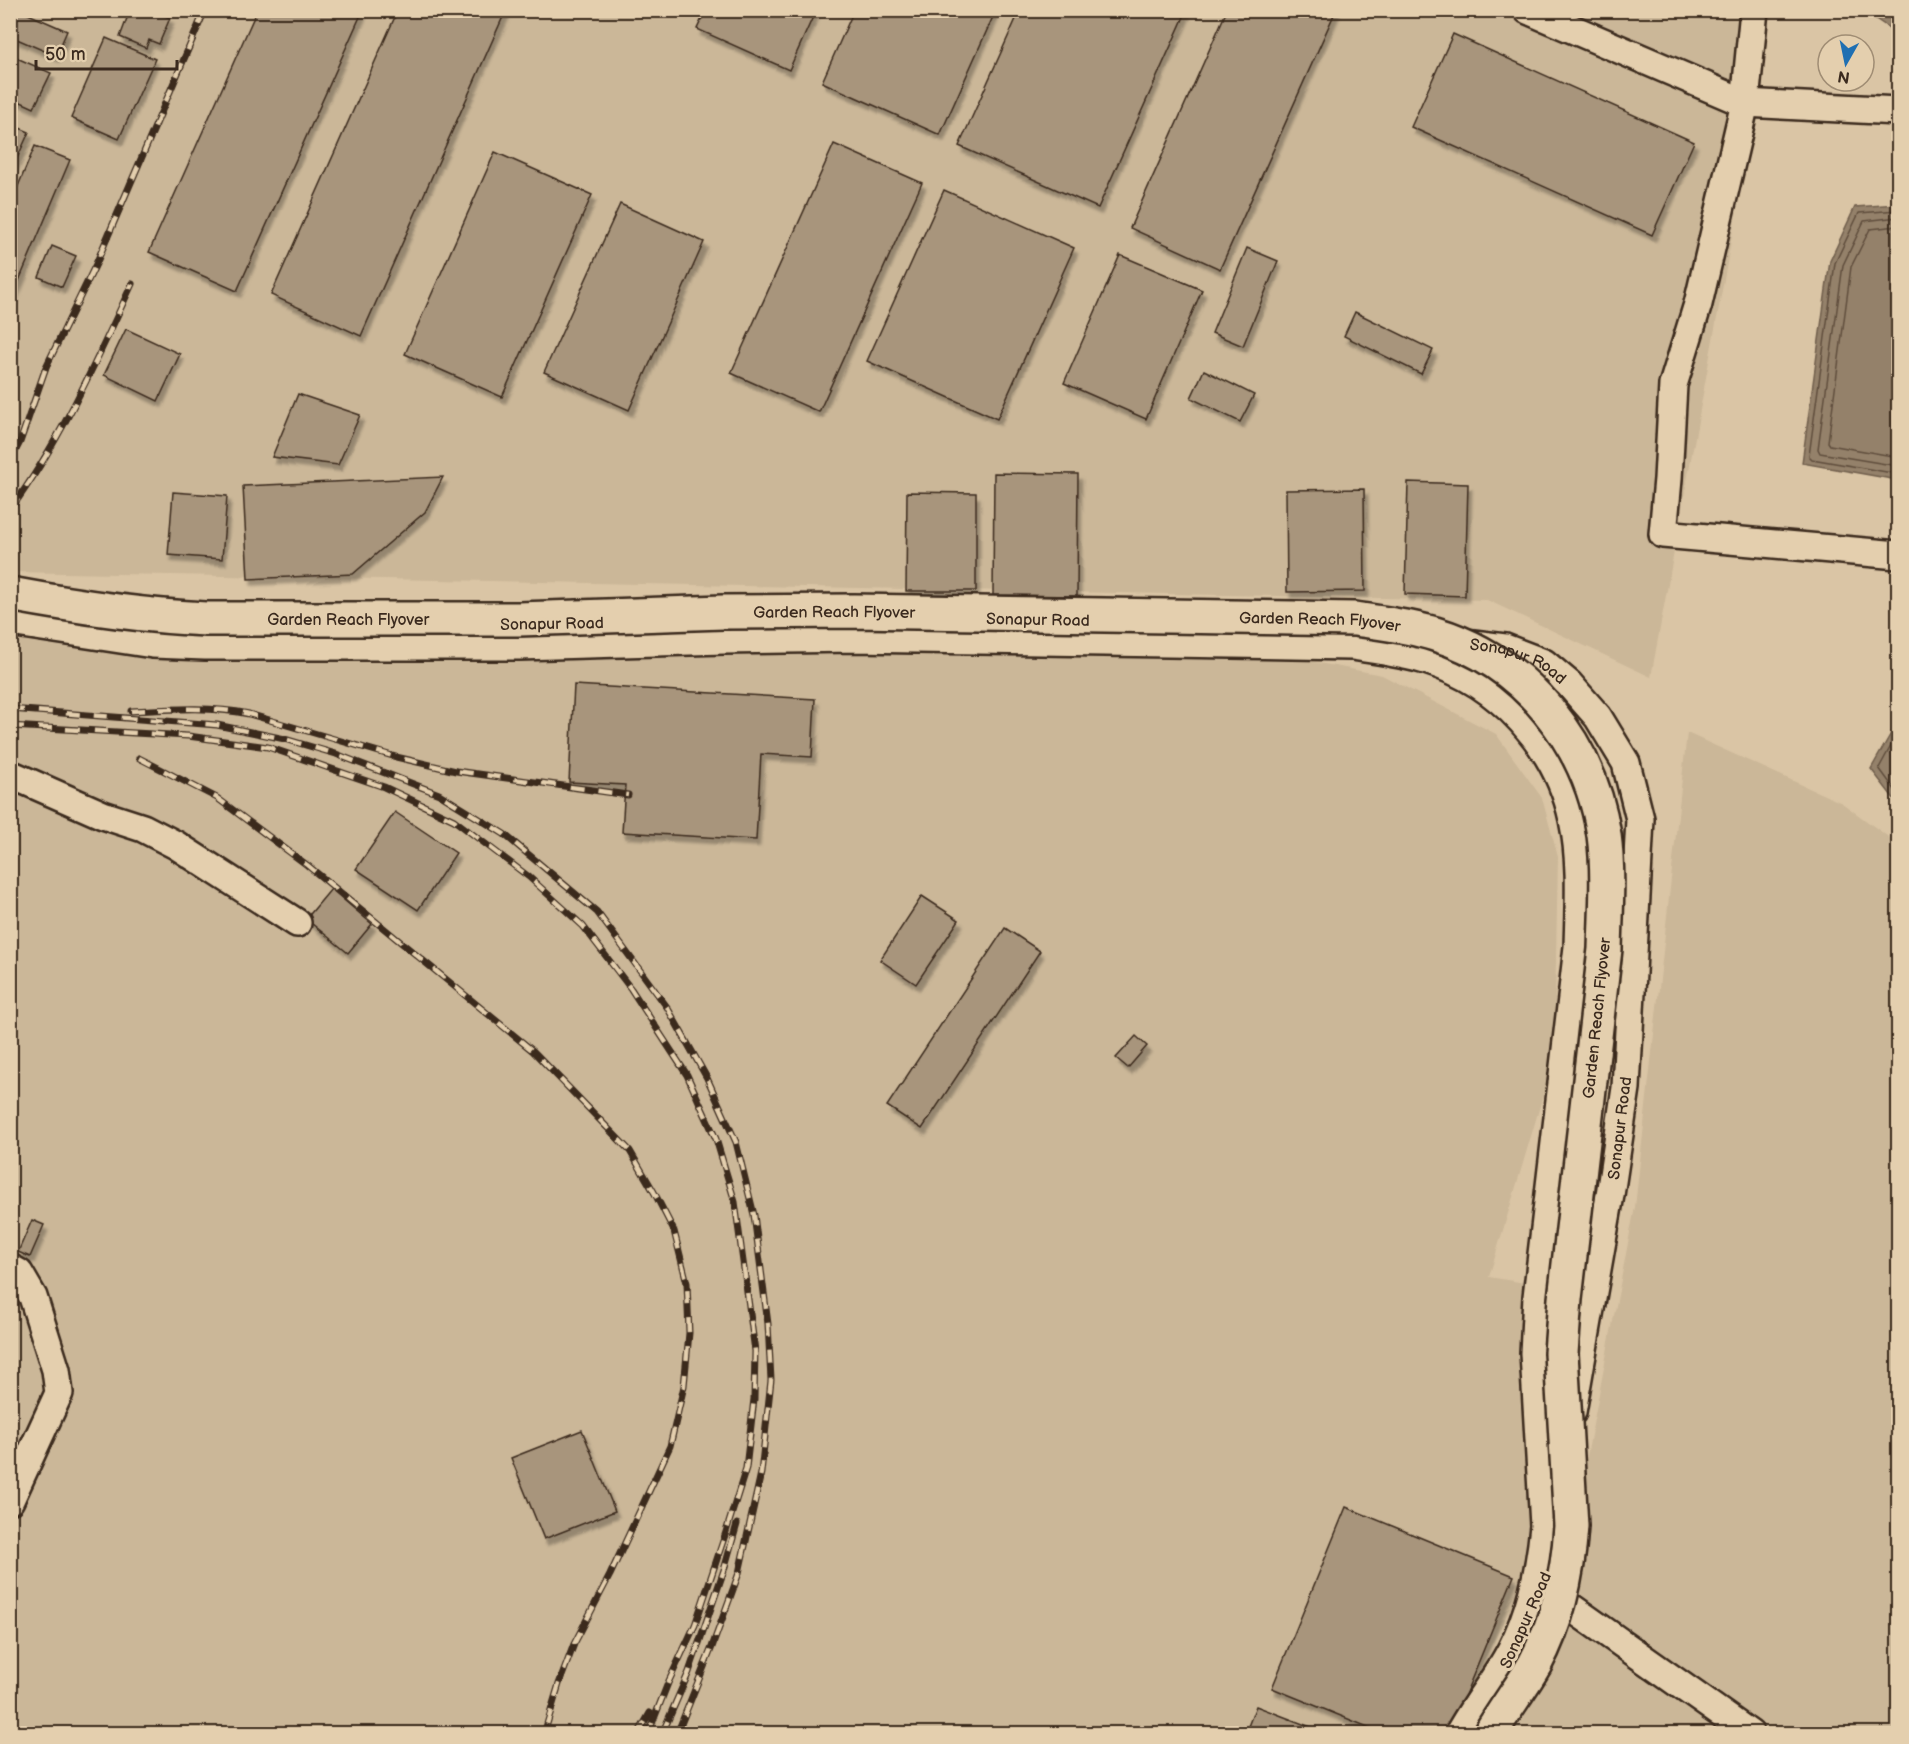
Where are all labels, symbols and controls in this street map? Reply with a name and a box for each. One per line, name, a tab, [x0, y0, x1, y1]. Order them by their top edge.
scale bar	[36, 33, 177, 71]
north arrow	[1816, 33, 1876, 93]
text: 50 m	[45, 44, 86, 65]
text: N	[1836, 66, 1851, 87]
street label: Garden Reach Flyover	[753, 603, 915, 623]
street label: Garden Reach Flyover	[1239, 609, 1402, 637]
street label: Sonapur Road	[986, 610, 1090, 631]
street label: Garden Reach Flyover	[267, 611, 429, 630]
street label: Sonapur Road	[500, 614, 604, 635]
street label: Sonapur Road	[1469, 636, 1570, 689]
street label: Garden Reach Flyover	[1580, 936, 1615, 1100]
street label: Sonapur Road	[1605, 1076, 1636, 1181]
street label: Sonapur Road	[1497, 1569, 1556, 1672]

